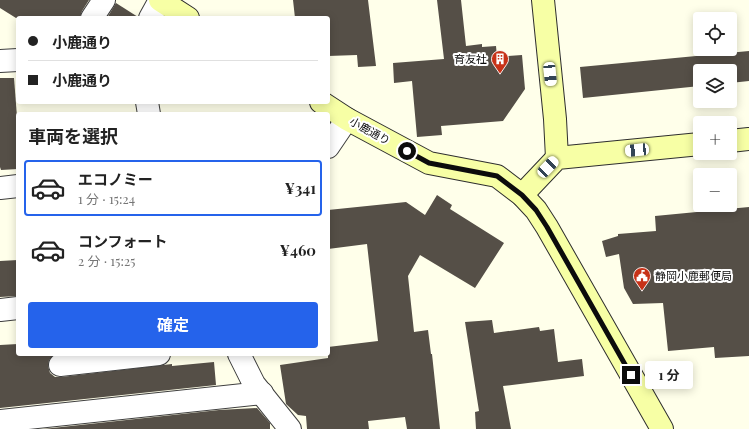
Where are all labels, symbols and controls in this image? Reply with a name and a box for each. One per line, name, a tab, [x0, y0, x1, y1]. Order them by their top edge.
map controls	[693, 12, 737, 212]
button: locate	[693, 12, 737, 56]
text: 小鹿通り	[52, 32, 112, 52]
building icon: 育友社	[490, 49, 510, 74]
place label: 育友社	[454, 51, 487, 66]
car	[543, 61, 557, 87]
button: layers	[693, 64, 737, 108]
text: 小鹿通り	[52, 70, 112, 90]
street label: 小鹿通り	[347, 113, 393, 148]
button: +	[693, 116, 737, 160]
text: 車両を選択	[28, 124, 118, 148]
route start	[398, 142, 416, 160]
car	[624, 143, 650, 157]
car	[535, 154, 561, 180]
button: −	[693, 168, 737, 212]
text: エコノミー	[78, 169, 153, 189]
icon: car	[30, 170, 66, 206]
text: ¥341	[285, 178, 316, 198]
text: 1 分 · 15:24	[78, 190, 135, 207]
text: コンフォート	[78, 231, 168, 251]
icon: car	[30, 232, 66, 268]
text: ¥460	[280, 240, 316, 260]
text: 2 分 · 15:25	[78, 252, 136, 269]
public building icon: 静岡小鹿郵便局	[632, 266, 652, 291]
place label: 静岡小鹿郵便局	[655, 268, 732, 283]
button: 確定	[28, 302, 318, 348]
callout: 1 分	[645, 361, 693, 389]
route end	[622, 366, 640, 384]
text: 1 分	[658, 366, 680, 383]

